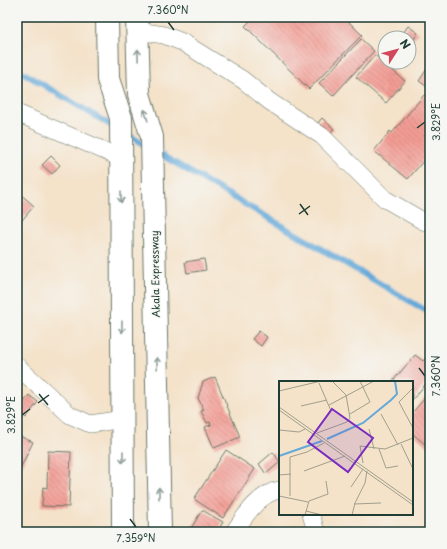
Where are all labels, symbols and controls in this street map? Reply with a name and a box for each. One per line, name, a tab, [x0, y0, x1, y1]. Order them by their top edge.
text: 7.360°N	[147, 2, 189, 17]
north arrow	[377, 30, 417, 70]
text: N	[396, 35, 415, 53]
one-way arrow	[134, 49, 142, 62]
text: 3.829°E	[428, 103, 443, 141]
one-way arrow	[141, 109, 149, 121]
one-way arrow	[117, 190, 125, 203]
street label: Akala Expressway	[146, 230, 164, 318]
one-way arrow	[118, 320, 126, 333]
text: 7.360°N	[428, 355, 443, 397]
one-way arrow	[153, 357, 161, 370]
inset map	[279, 381, 413, 515]
text: 3.829°E	[3, 396, 18, 434]
one-way arrow	[119, 450, 127, 463]
one-way arrow	[156, 487, 163, 500]
text: 7.359°N	[116, 530, 156, 545]

